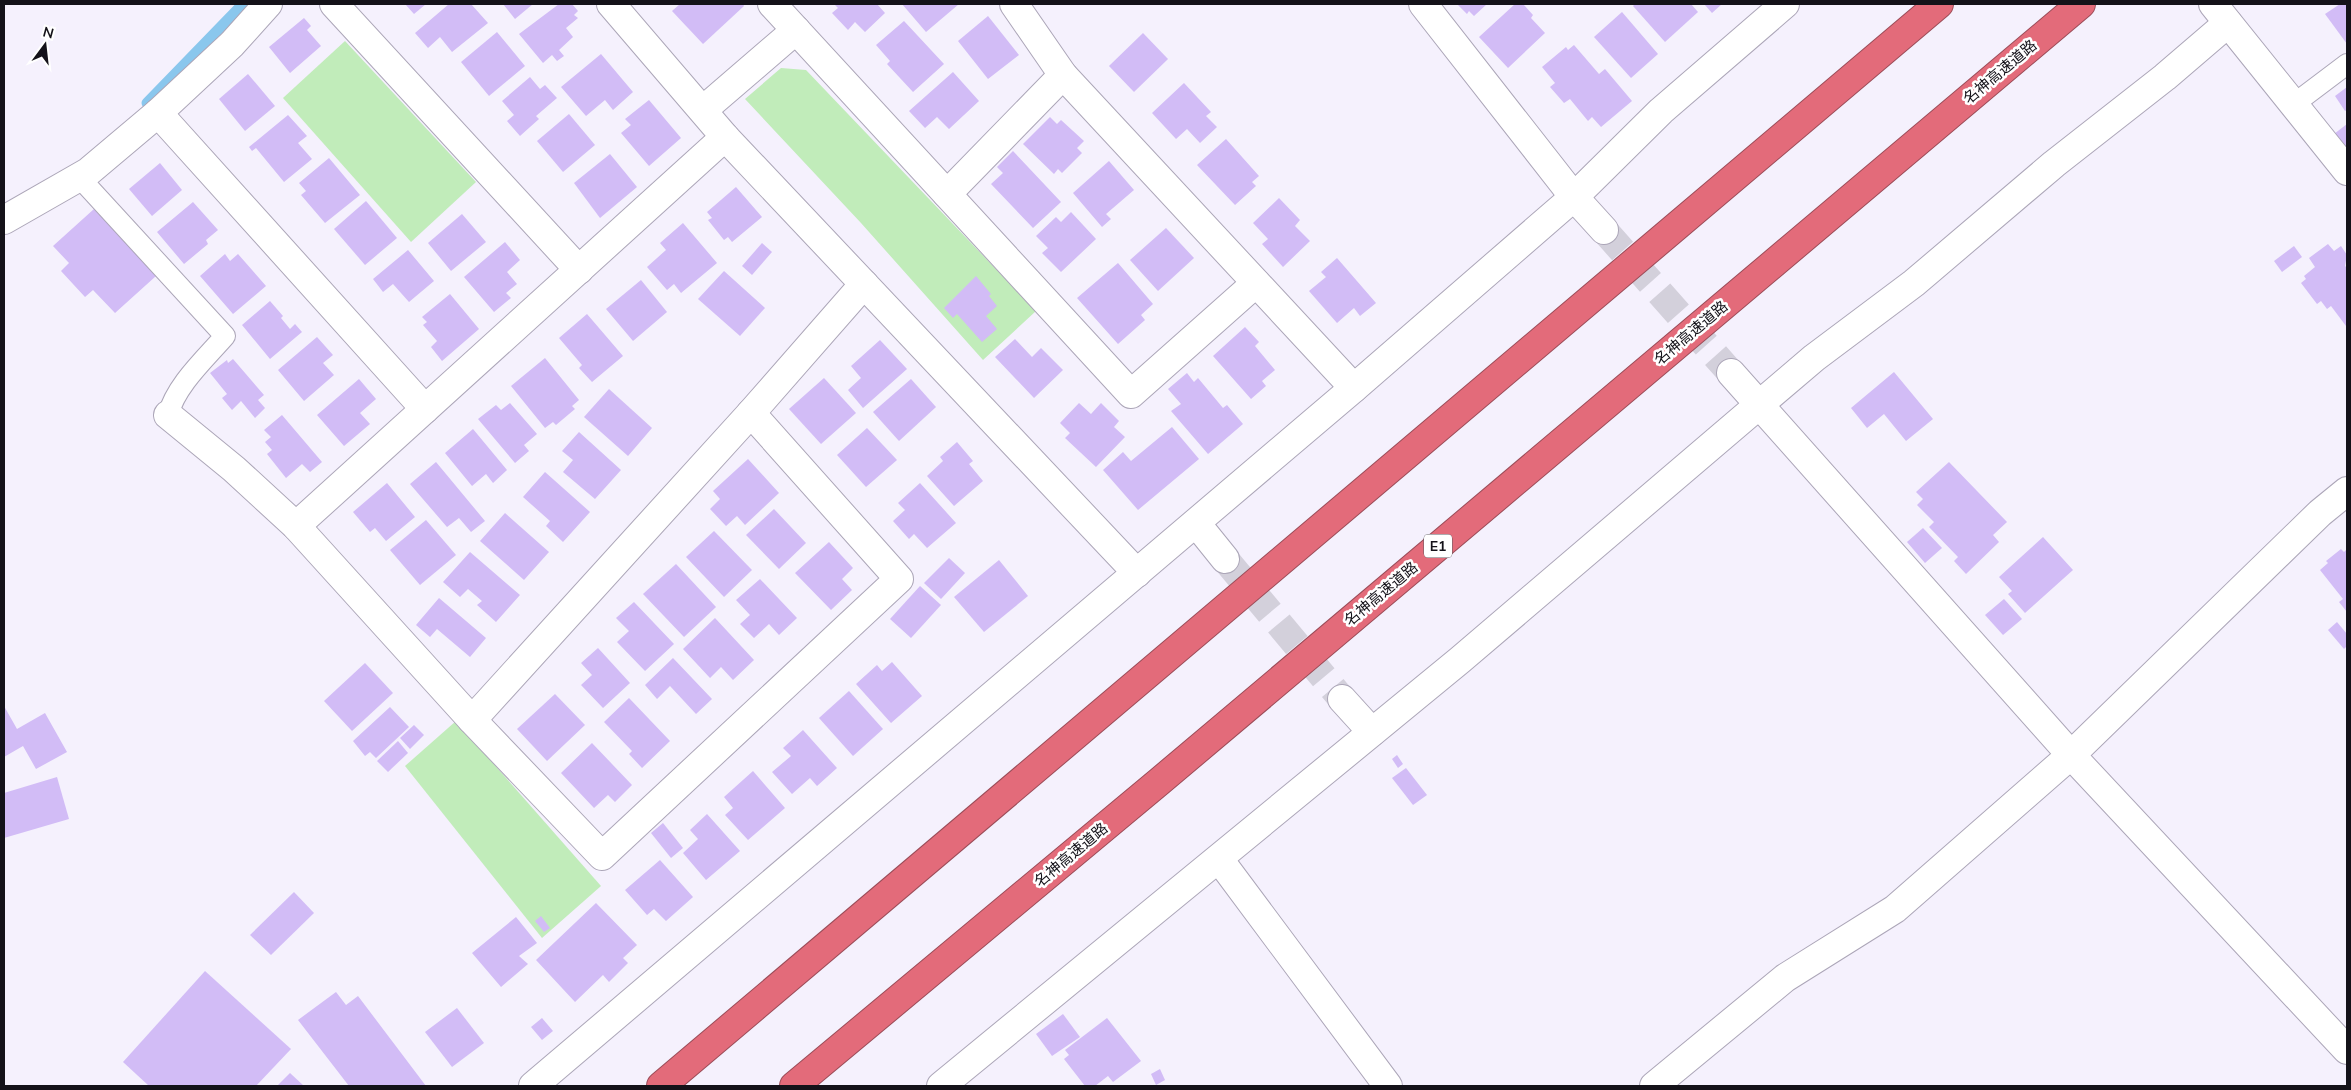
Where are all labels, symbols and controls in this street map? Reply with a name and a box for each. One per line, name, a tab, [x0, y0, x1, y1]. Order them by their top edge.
north arrow	[20, 20, 70, 70]
text: N	[41, 22, 56, 43]
street label: 名神高速道路	[1959, 35, 2040, 108]
street label: 名神高速道路	[1650, 296, 1731, 369]
road number: E1	[1424, 534, 1452, 558]
street label: 名神高速道路	[1340, 557, 1421, 630]
street label: 名神高速道路	[1030, 818, 1111, 891]

